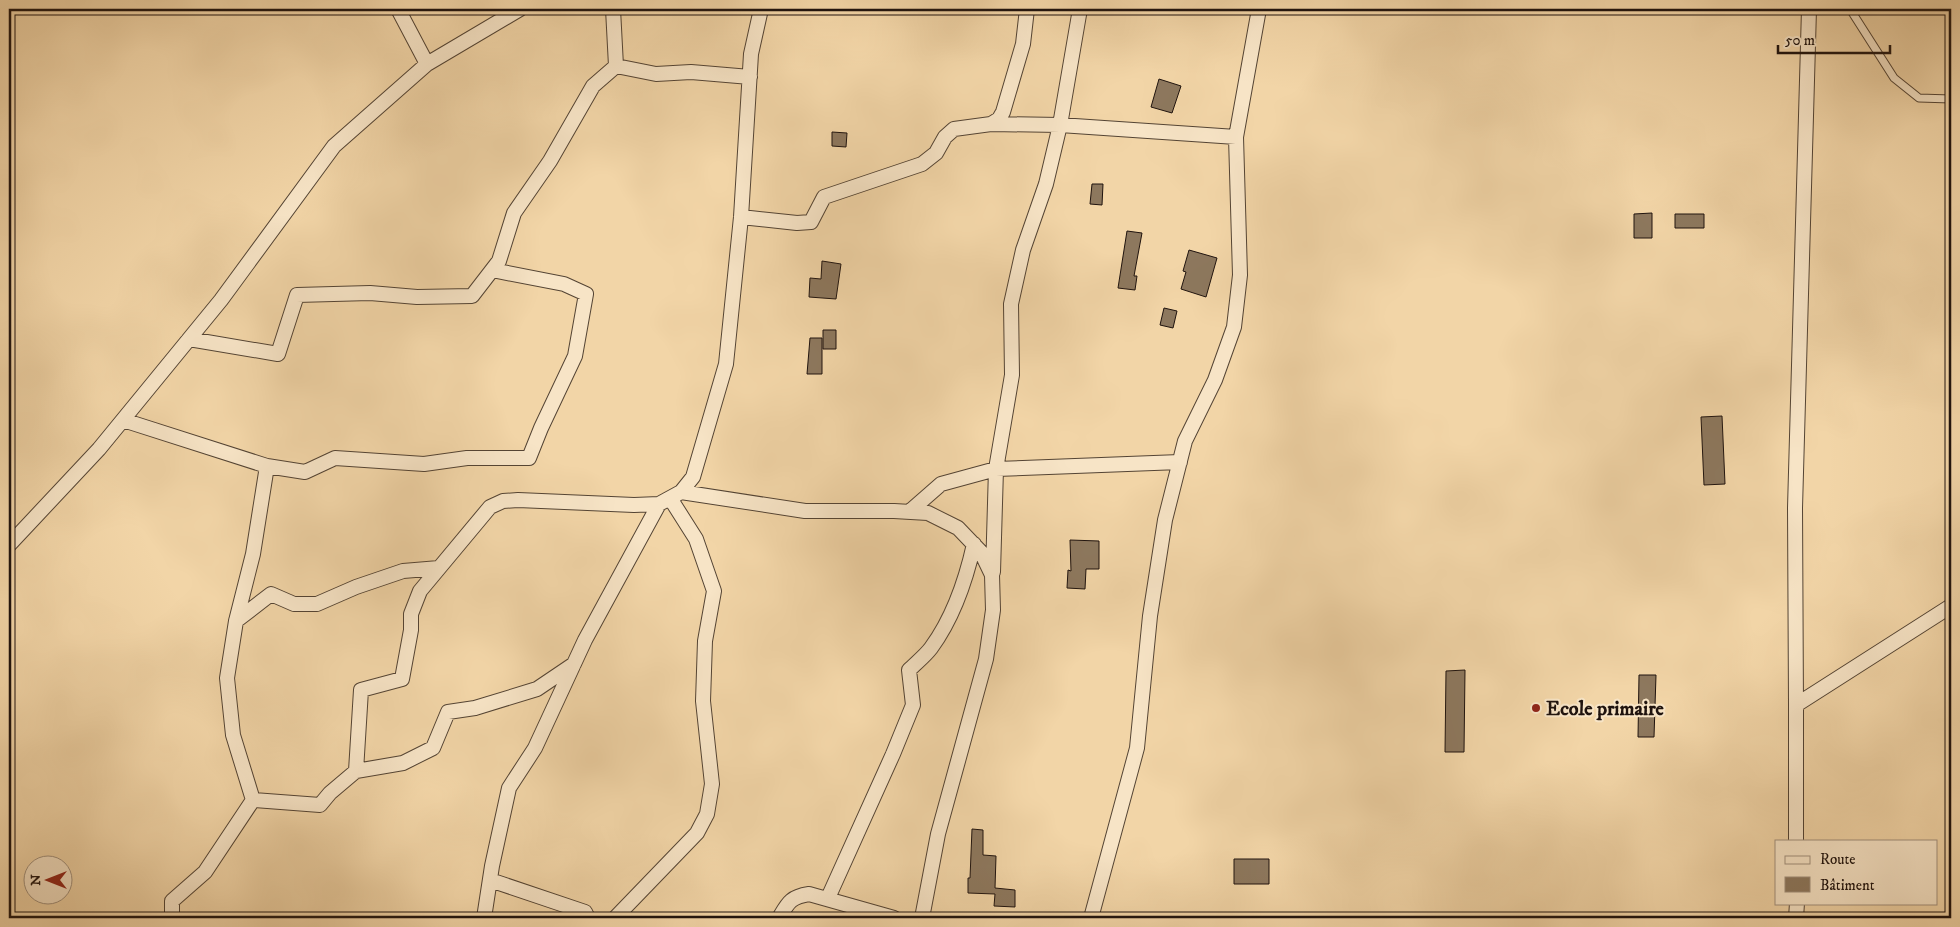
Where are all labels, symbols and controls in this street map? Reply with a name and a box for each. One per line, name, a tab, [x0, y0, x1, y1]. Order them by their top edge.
scale bar	[1778, 22, 1890, 54]
text: 50 m	[1785, 31, 1815, 50]
place label: Ecole primaire	[1546, 697, 1665, 722]
marker: Ecole primaire	[1530, 702, 1542, 714]
legend	[1775, 840, 1938, 904]
text: Route	[1820, 850, 1855, 869]
north arrow	[22, 854, 72, 904]
text: N	[27, 874, 45, 886]
text: Bâtiment	[1820, 876, 1875, 895]

